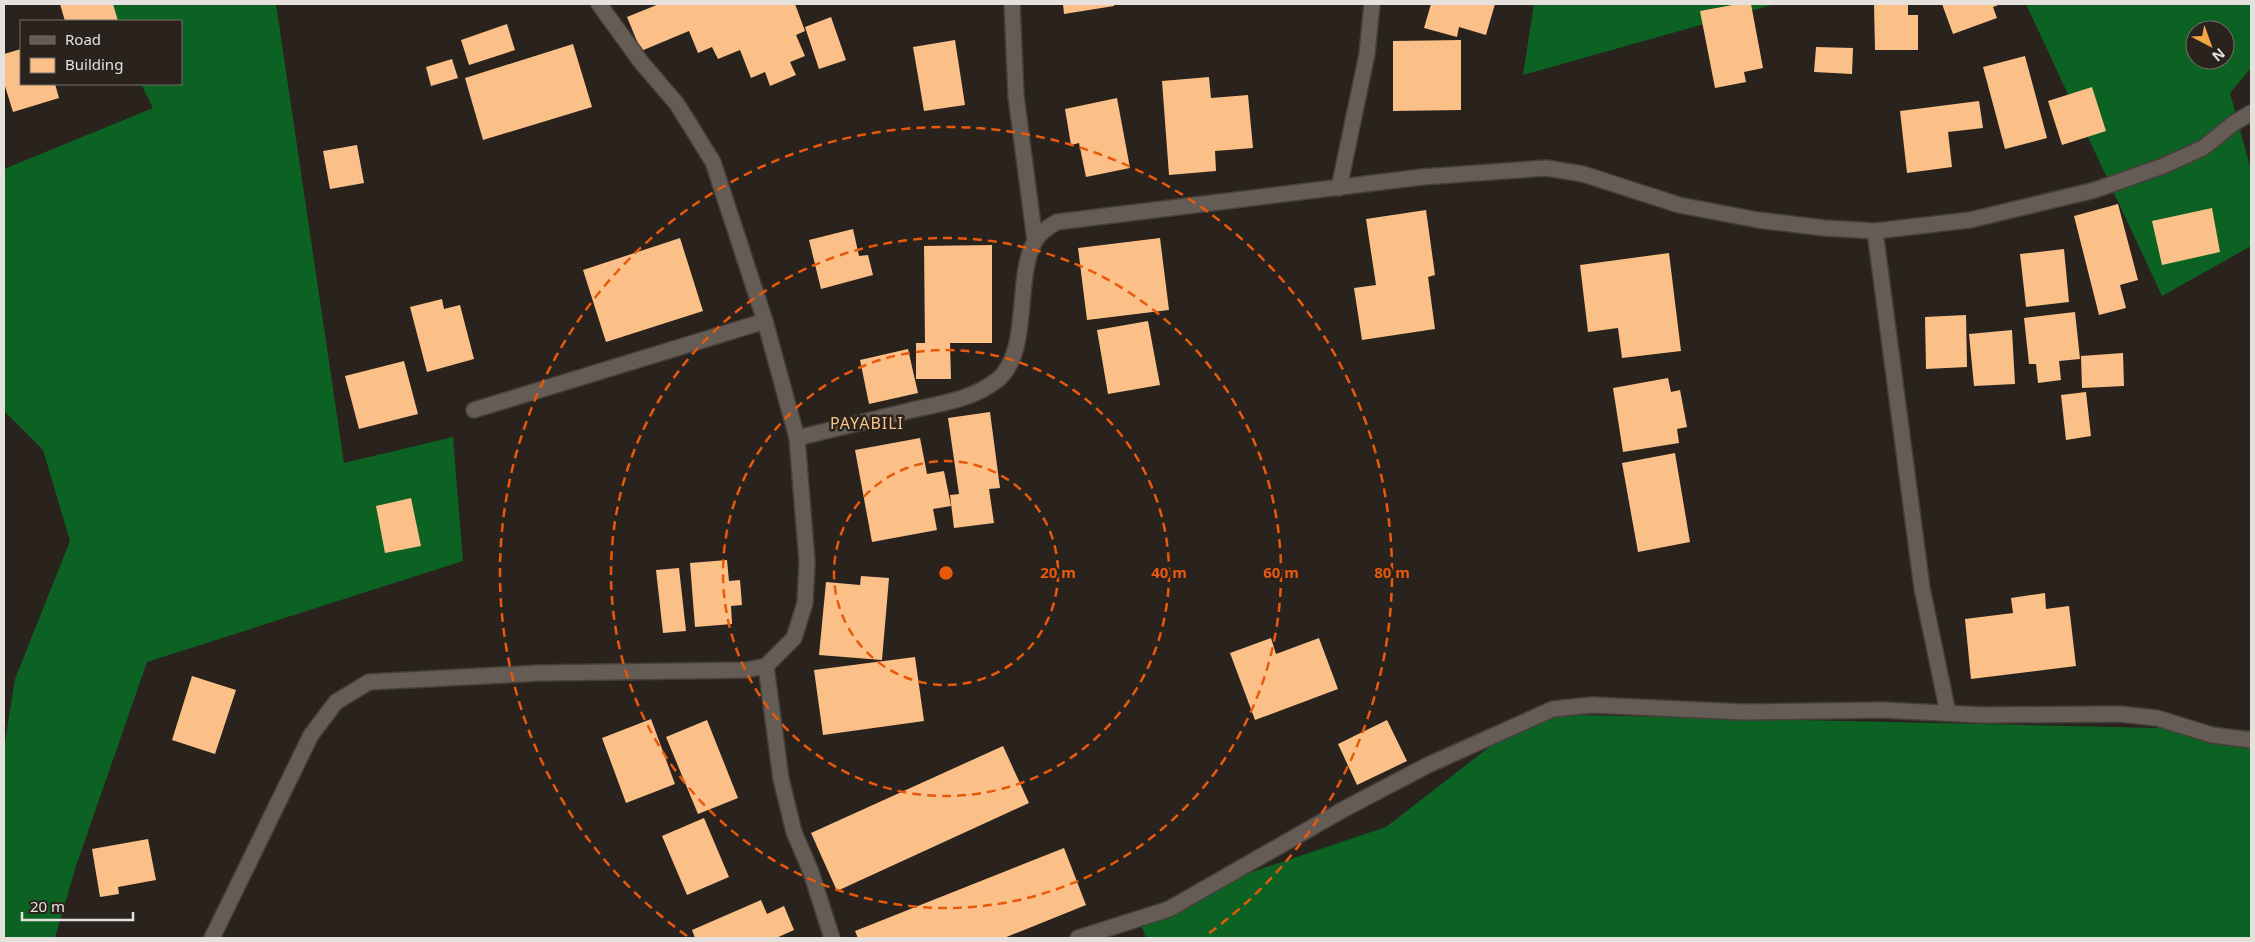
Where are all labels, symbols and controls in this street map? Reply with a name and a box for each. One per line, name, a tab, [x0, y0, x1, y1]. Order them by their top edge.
legend	[20, 20, 182, 85]
north arrow	[2185, 20, 2235, 70]
text: Road	[65, 29, 101, 49]
text: N	[2208, 44, 2229, 66]
text: Building	[65, 54, 123, 74]
district label: PAYABILI	[830, 412, 904, 434]
text: 20 m	[1040, 562, 1076, 582]
text: 40 m	[1151, 562, 1187, 582]
text: 60 m	[1263, 562, 1299, 582]
text: 80 m	[1374, 562, 1410, 582]
centre of rings	[937, 564, 955, 582]
scale bar	[22, 890, 134, 922]
text: 20 m	[30, 896, 65, 916]

